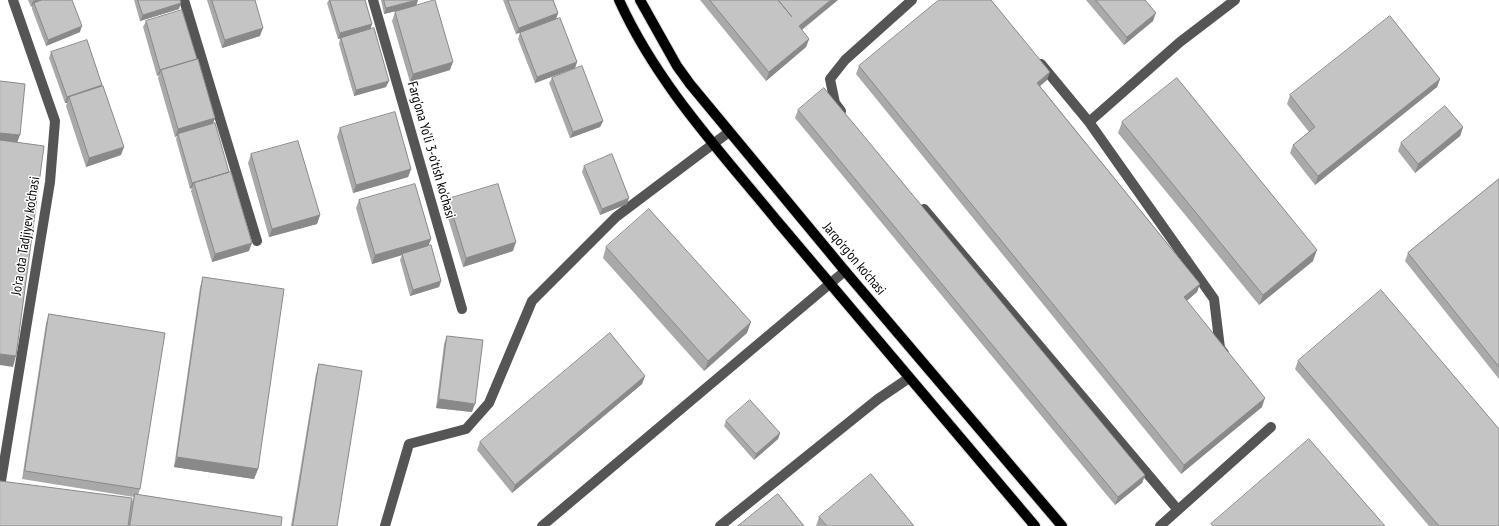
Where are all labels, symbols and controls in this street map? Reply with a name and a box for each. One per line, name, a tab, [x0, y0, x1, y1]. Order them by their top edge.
street label: Farg'ona Yo'li 3-o'tish ko'chasi	[403, 80, 459, 220]
street label: Jo'ra ota Tadjiyev ko'chasi	[8, 175, 44, 297]
street label: Jarqo'rg'on ko'chasi	[819, 219, 889, 299]

